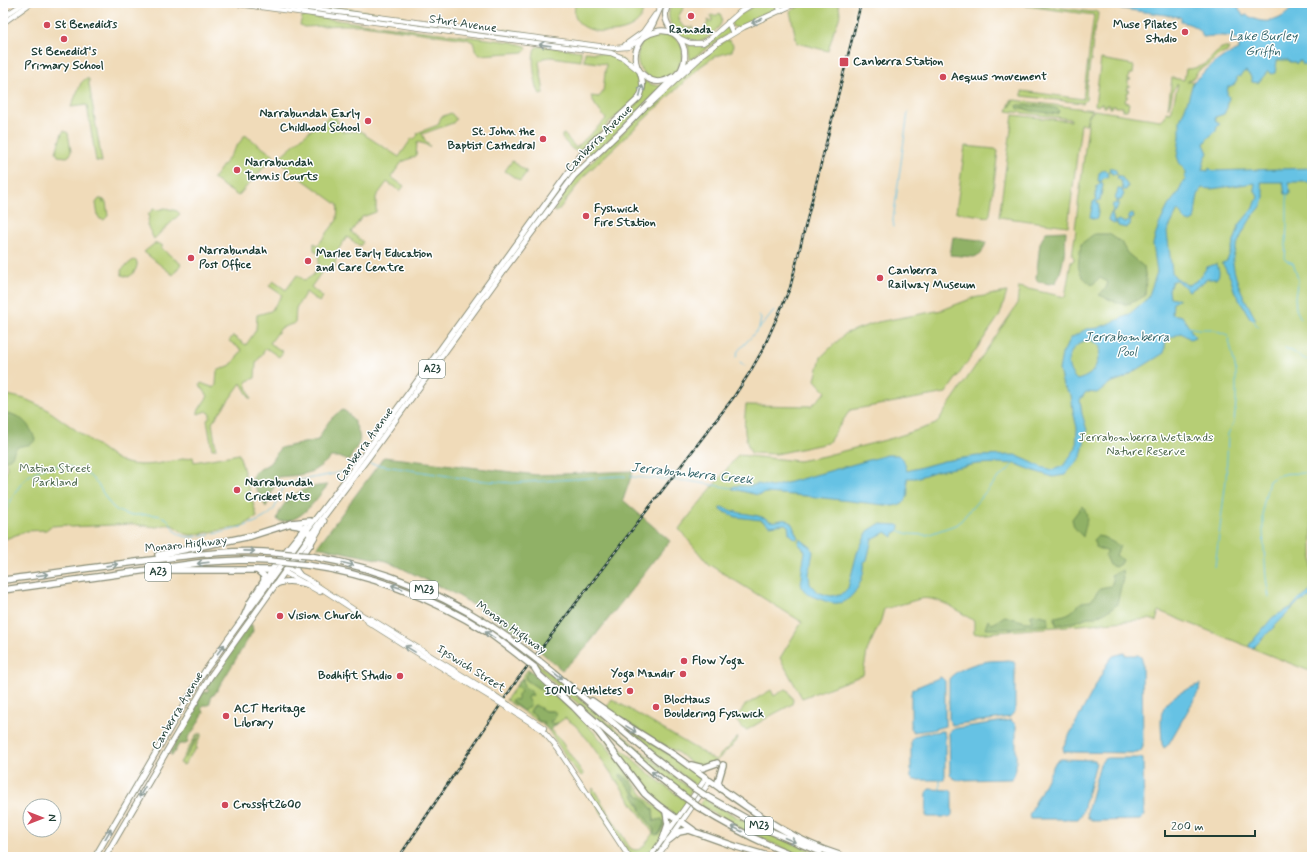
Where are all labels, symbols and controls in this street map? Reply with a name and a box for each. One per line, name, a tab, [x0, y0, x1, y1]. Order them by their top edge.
street label: Sturt Avenue	[428, 11, 498, 37]
marker: Ramada	[686, 11, 696, 21]
place label: St Benedicts	[55, 17, 118, 33]
place label: Muse Pilates Studio	[1113, 17, 1177, 47]
one-way arrow	[751, 18, 763, 26]
marker: St Benedicts	[42, 20, 52, 30]
place label: Ramada	[669, 22, 714, 38]
marker: Muse Pilates Studio	[1180, 27, 1190, 37]
water label: Lake Burley Griffin	[1229, 28, 1298, 60]
marker: St Benedict's Primary School	[59, 34, 69, 44]
one-way arrow	[539, 41, 552, 48]
place label: St Benedict's Primary School	[24, 44, 104, 74]
place label: Canberra Station	[853, 54, 943, 70]
marker: Canberra Station	[838, 56, 850, 68]
place label: Aequus movement	[951, 69, 1047, 85]
marker: Aequus movement	[938, 72, 948, 82]
one-way arrow	[638, 84, 646, 97]
street label: Canberra Avenue	[562, 102, 636, 176]
place label: Narrabundah Early Childhood School	[259, 106, 360, 136]
marker: Narrabundah Early Childhood School	[363, 116, 373, 126]
place label: St. John the Baptist Cathedral	[448, 124, 536, 154]
marker: St. John the Baptist Cathedral	[538, 134, 548, 144]
place label: Narrabundah Tennis Courts	[245, 155, 319, 185]
marker: Narrabundah Tennis Courts	[232, 165, 242, 175]
place label: Fyshwick Fire Station	[594, 201, 656, 231]
marker: Fyshwick Fire Station	[581, 211, 591, 221]
place label: Narrabundah Post Office	[199, 243, 267, 273]
place label: Marlee Early Education and Care Centre	[316, 246, 432, 276]
marker: Narrabundah Post Office	[186, 253, 196, 263]
marker: Marlee Early Education and Care Centre	[303, 256, 313, 266]
place label: Canberra Railway Museum	[888, 263, 976, 293]
marker: Canberra Railway Museum	[875, 273, 885, 283]
water label: Jerrabomberra Pool	[1084, 329, 1170, 361]
road number: A23	[419, 360, 445, 378]
street label: Canberra Avenue	[332, 404, 398, 486]
park label: Jerrabomberra Wetlands Nature Reserve	[1079, 430, 1213, 460]
water label: Jerrabomberra Creek	[630, 459, 754, 489]
park label: Matina Street Parkland	[19, 461, 91, 491]
place label: Narrabundah Cricket Nets	[245, 475, 313, 505]
marker: Narrabundah Cricket Nets	[232, 485, 242, 495]
street label: Monaro Highway	[144, 533, 228, 558]
one-way arrow	[242, 547, 255, 555]
one-way arrow	[197, 559, 210, 566]
one-way arrow	[105, 561, 118, 569]
one-way arrow	[341, 561, 354, 568]
road number: A23	[145, 563, 171, 581]
one-way arrow	[35, 571, 48, 579]
road number: M23	[410, 581, 438, 599]
one-way arrow	[391, 583, 404, 590]
street label: Monaro Highway	[472, 598, 549, 659]
place label: Vision Church	[288, 608, 362, 624]
marker: Vision Church	[275, 611, 285, 621]
one-way arrow	[485, 631, 496, 639]
street label: Ipswich Street	[434, 642, 508, 696]
one-way arrow	[217, 644, 225, 655]
one-way arrow	[404, 645, 416, 653]
place label: Flow Yoga	[692, 653, 745, 670]
marker: Flow Yoga	[679, 656, 689, 666]
place label: Yoga Mandir	[611, 666, 675, 683]
place label: Bodhifit Studio	[318, 668, 392, 684]
street label: Canberra Avenue	[148, 669, 208, 753]
marker: Yoga Mandir	[678, 669, 688, 679]
marker: Bodhifit Studio	[395, 671, 405, 681]
one-way arrow	[552, 671, 563, 680]
place label: IONIC Athletes	[545, 683, 622, 699]
marker: IONIC Athletes	[625, 686, 635, 696]
place label: BlocHaus Bouldering Fyshwick	[664, 692, 764, 723]
place label: ACT Heritage Library	[234, 701, 306, 731]
marker: BlocHaus Bouldering Fyshwick	[651, 702, 661, 712]
marker: ACT Heritage Library	[221, 711, 231, 721]
one-way arrow	[625, 725, 637, 733]
one-way arrow	[650, 770, 661, 779]
one-way arrow	[137, 786, 145, 798]
place label: Crossfit2600	[233, 797, 301, 813]
north arrow	[22, 798, 62, 838]
marker: Crossfit2600	[220, 800, 230, 810]
scale bar	[1165, 812, 1255, 838]
text: N	[44, 814, 58, 822]
road number: M23	[745, 817, 773, 835]
text: 200 m	[1171, 819, 1204, 835]
one-way arrow	[731, 825, 743, 833]
one-way arrow	[105, 828, 113, 840]
one-way arrow	[783, 837, 795, 845]

